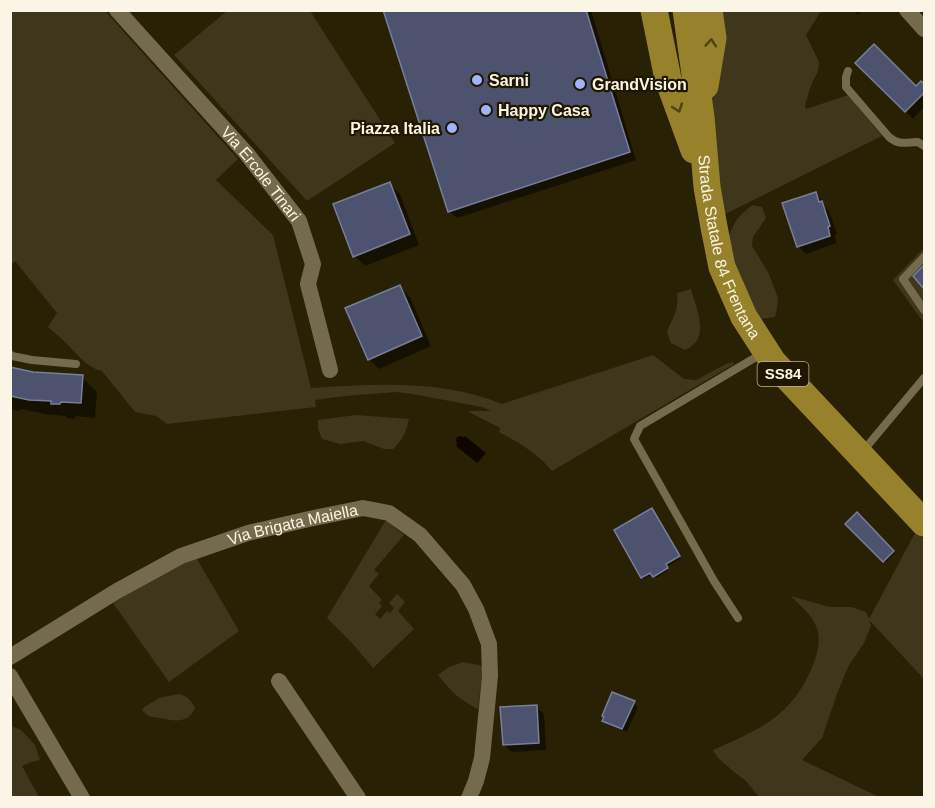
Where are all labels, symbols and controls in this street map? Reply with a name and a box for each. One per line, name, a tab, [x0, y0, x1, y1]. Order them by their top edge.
one-way arrow	[704, 38, 717, 47]
place label: Sarni	[489, 72, 529, 89]
marker: Sarni	[470, 73, 484, 87]
place label: GrandVision	[592, 76, 687, 93]
marker: GrandVision	[573, 77, 587, 91]
place label: Happy Casa	[498, 102, 590, 119]
one-way arrow	[671, 102, 684, 113]
marker: Happy Casa	[479, 103, 493, 117]
place label: Piazza Italia	[350, 120, 440, 137]
marker: Piazza Italia	[445, 121, 459, 135]
street label: Via Ercole Tinari	[217, 123, 304, 224]
street label: Strada Statale 84 Frentana	[695, 154, 764, 342]
road number: SS84	[758, 362, 808, 386]
street label: Via Brigata Maiella	[225, 501, 359, 548]

